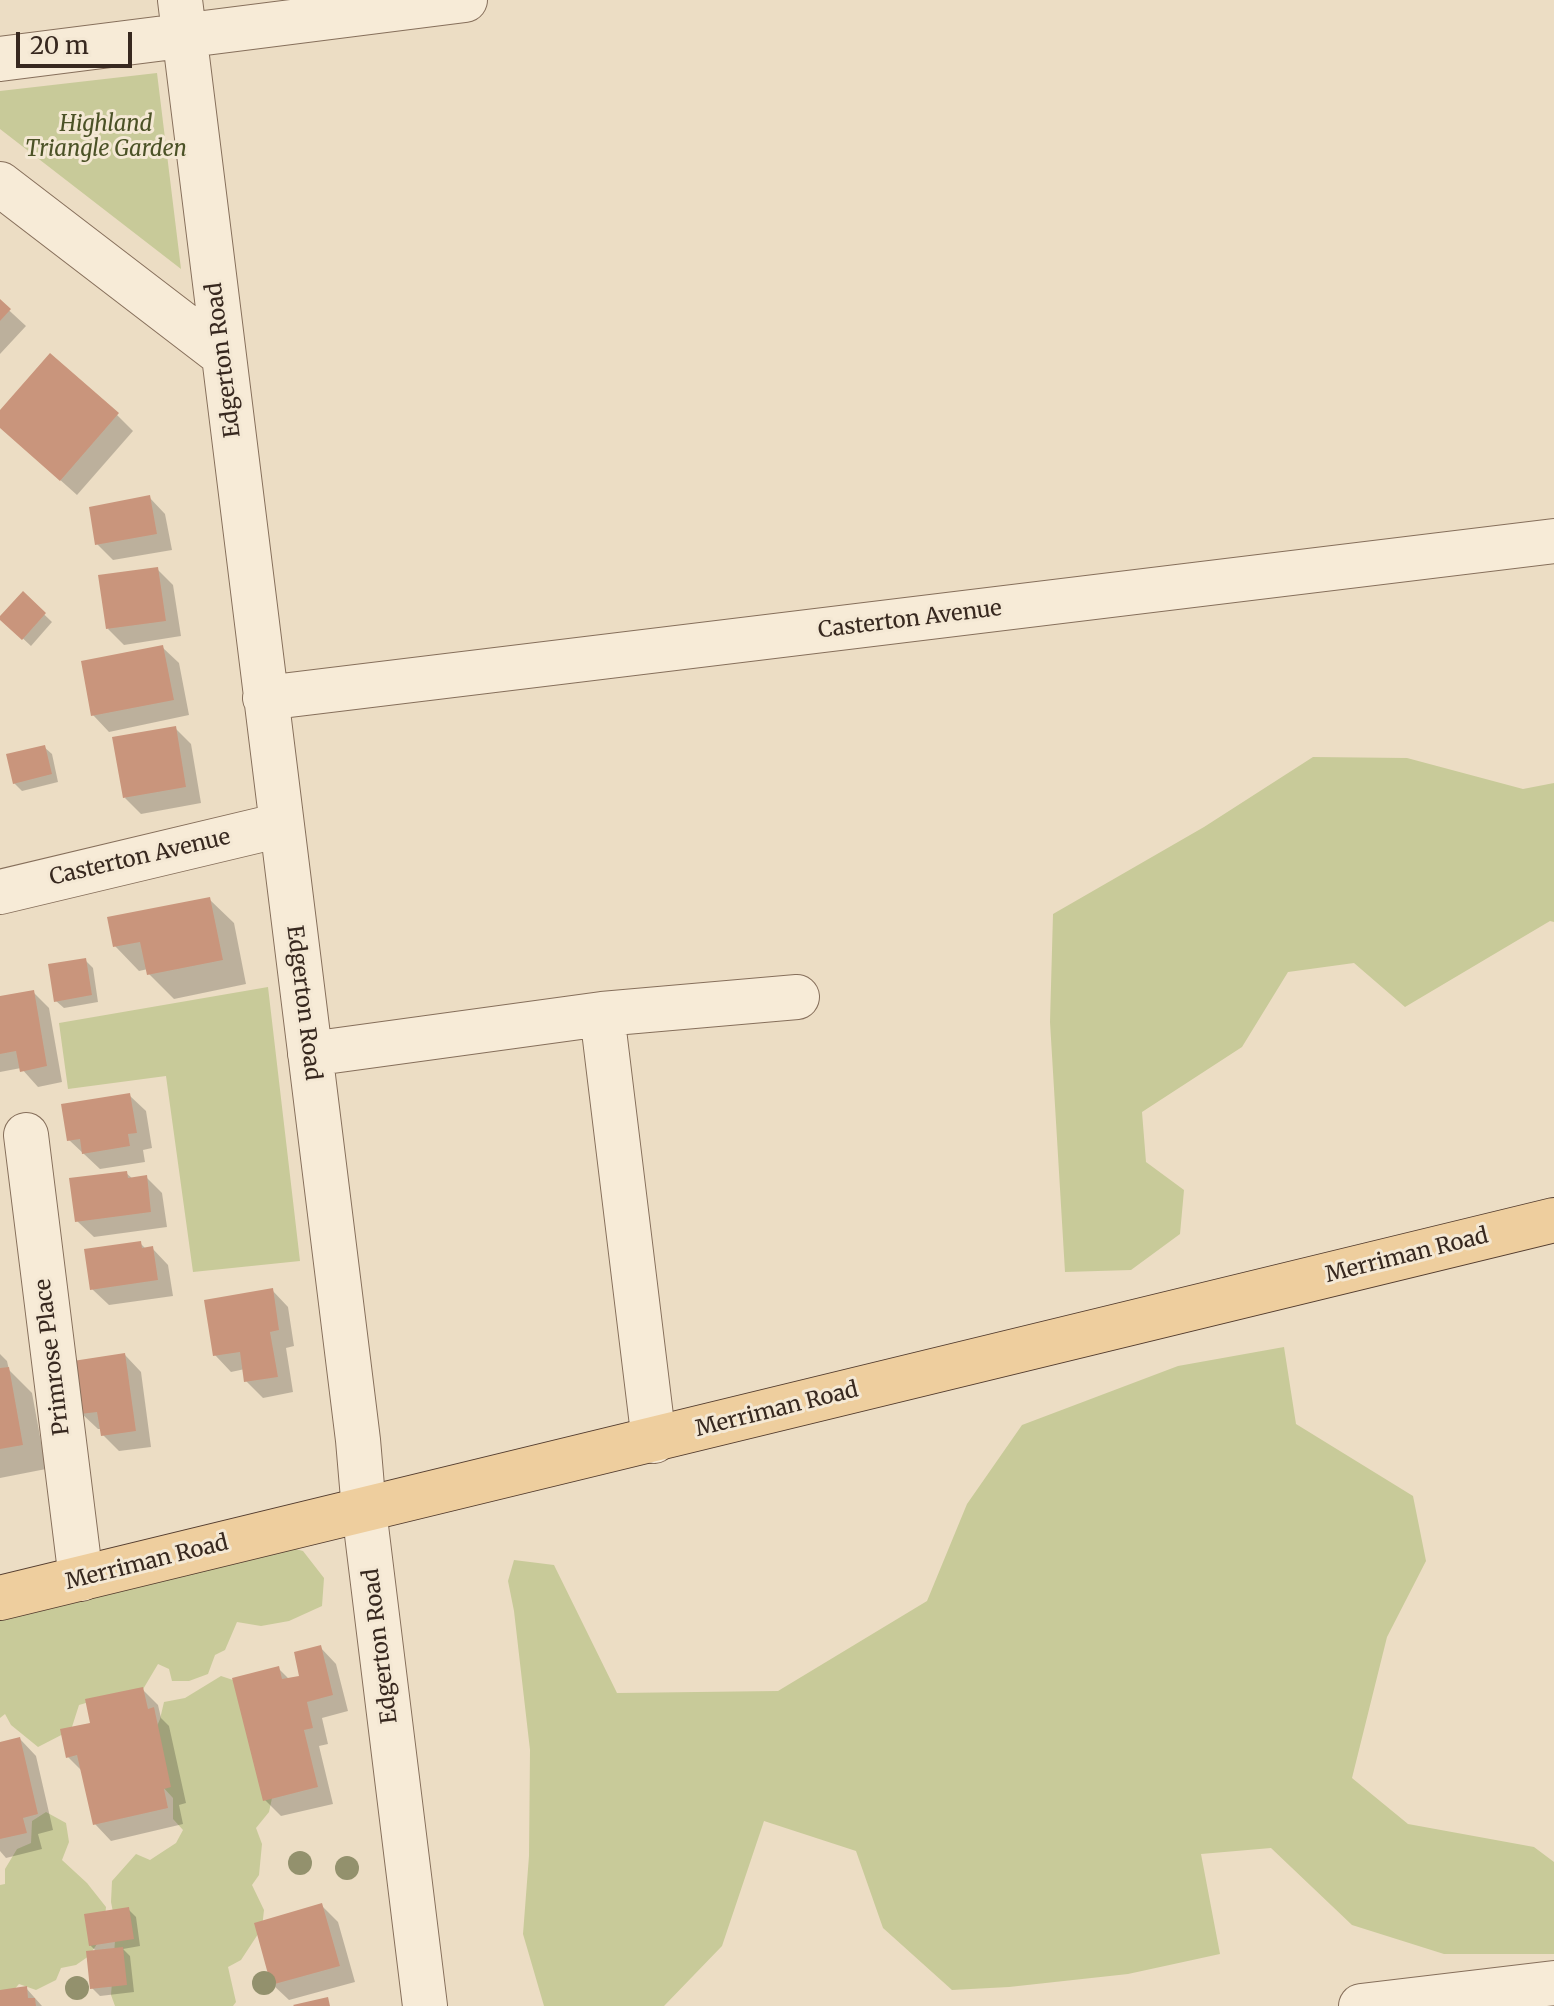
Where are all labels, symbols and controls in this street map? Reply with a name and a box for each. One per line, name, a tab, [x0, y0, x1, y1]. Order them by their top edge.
scale bar	[20, 16, 136, 66]
text: 20 m	[30, 30, 89, 61]
park label: Highland Triangle Garden	[25, 112, 187, 164]
street label: Edgerton Road	[201, 281, 247, 439]
street label: Casterton Avenue	[817, 596, 1003, 644]
street label: Casterton Avenue	[47, 824, 233, 892]
street label: Edgerton Road	[280, 924, 326, 1082]
street label: Merriman Road	[1323, 1223, 1491, 1289]
street label: Primrose Place	[30, 1277, 76, 1437]
street label: Merriman Road	[693, 1377, 861, 1443]
street label: Merriman Road	[63, 1530, 231, 1596]
street label: Edgerton Road	[358, 1567, 404, 1725]

